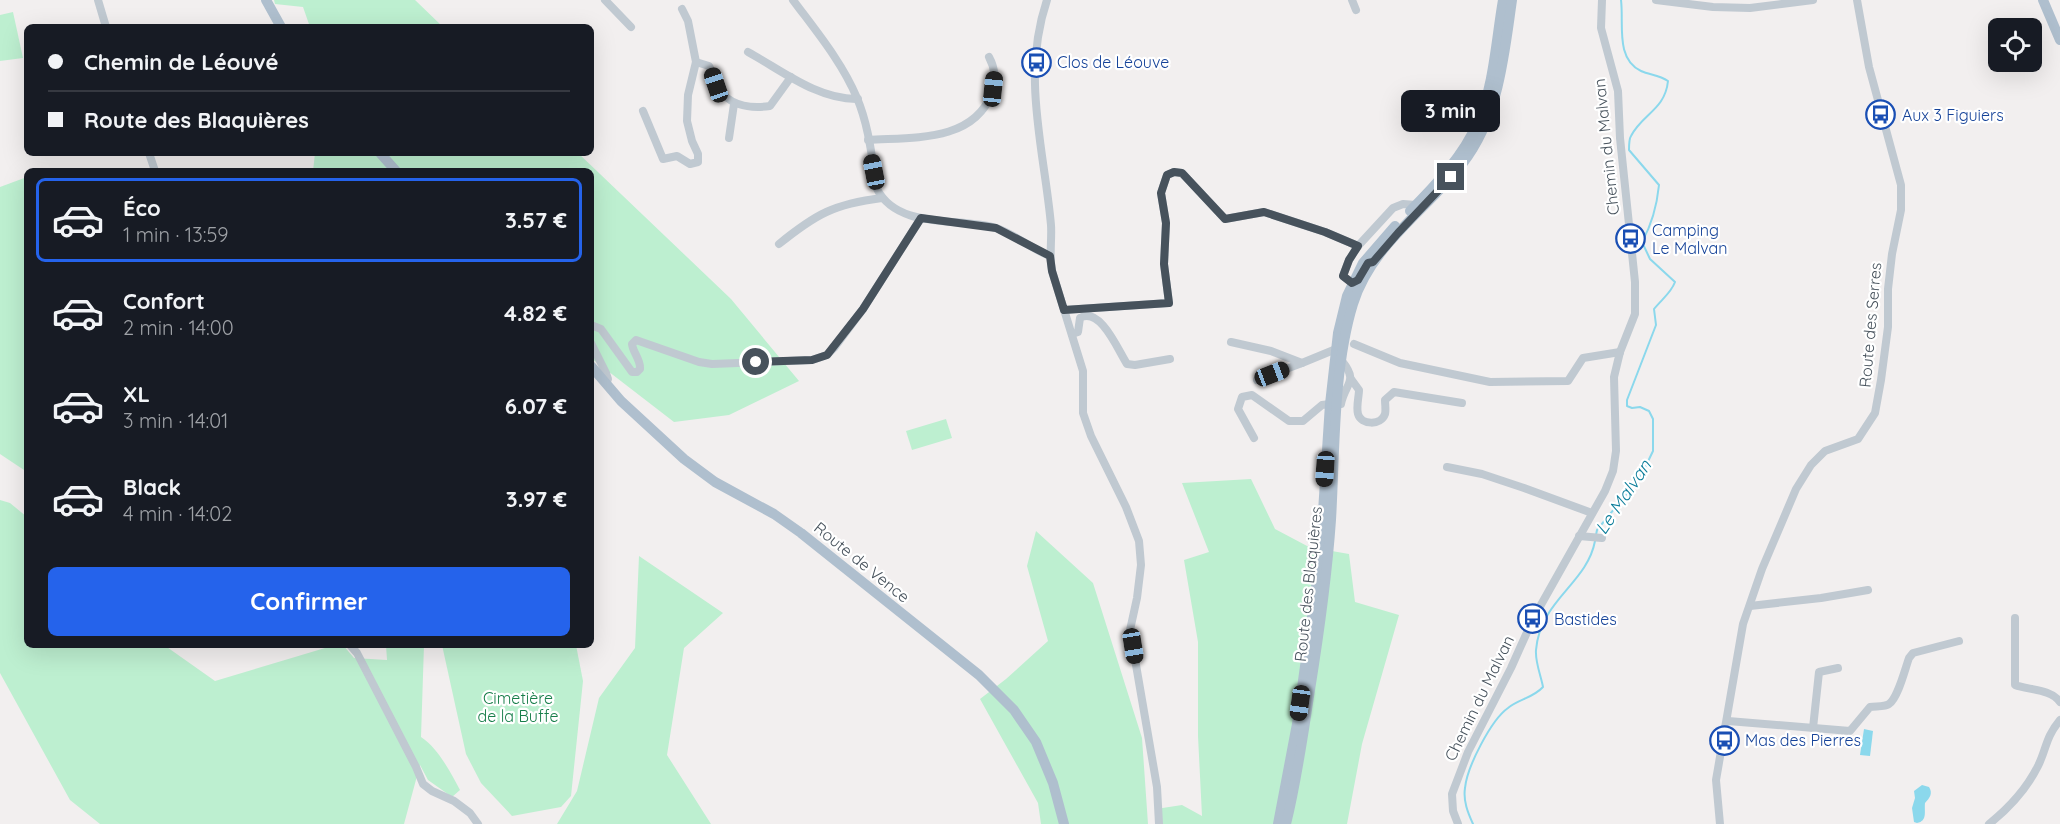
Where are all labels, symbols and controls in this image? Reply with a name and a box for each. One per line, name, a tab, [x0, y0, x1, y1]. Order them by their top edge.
map controls	[1988, 18, 2042, 72]
button: locate	[1988, 18, 2042, 72]
bus stop icon: Clos de Léouve	[1020, 46, 1052, 78]
text: Chemin de Léouvé	[84, 48, 279, 76]
place label: Clos de Léouve	[1057, 52, 1169, 72]
car	[702, 65, 730, 105]
car	[982, 70, 1004, 108]
street label: Chemin du Malvan	[1589, 78, 1623, 216]
callout: 3 min	[1402, 90, 1500, 132]
text: 3 min	[1425, 98, 1476, 123]
bus stop icon: Aux 3 Figuiers	[1865, 99, 1897, 131]
place label: Aux 3 Figuiers	[1902, 105, 2004, 125]
text: Route des Blaquières	[84, 106, 309, 134]
car	[862, 153, 886, 191]
route end	[1437, 163, 1464, 190]
icon: car	[51, 193, 105, 247]
text: Éco	[123, 194, 161, 222]
text: 3.57 €	[505, 206, 567, 234]
place label: Camping Le Malvan	[1652, 220, 1728, 258]
text: 1 min · 13:59	[123, 222, 228, 247]
bus stop icon: Camping Le Malvan	[1615, 223, 1647, 255]
street label: Route des Serres	[1855, 262, 1885, 388]
icon: car	[51, 286, 105, 340]
text: Confort	[123, 287, 205, 315]
text: 4.82 €	[504, 299, 567, 327]
text: 2 min · 14:00	[123, 315, 234, 340]
route start	[742, 348, 769, 375]
car	[1252, 359, 1292, 389]
icon: car	[51, 379, 105, 433]
text: XL	[123, 380, 150, 408]
text: 6.07 €	[505, 392, 567, 420]
text: 3 min · 14:01	[123, 408, 229, 433]
car	[1315, 450, 1335, 488]
water label: Le Malvan	[1590, 455, 1657, 539]
icon: car	[51, 472, 105, 526]
text: Black	[123, 473, 181, 501]
text: 3.97 €	[506, 485, 567, 513]
text: 4 min · 14:02	[123, 501, 232, 526]
street label: Route des Blaquières	[1290, 505, 1326, 663]
street label: Route de Vence	[810, 517, 914, 607]
button: Confirmer	[48, 567, 570, 636]
bus stop icon: Bastides	[1517, 603, 1549, 635]
place label: Bastides	[1554, 609, 1617, 629]
car	[1121, 627, 1145, 665]
street label: Chemin du Malvan	[1440, 632, 1518, 764]
car	[1289, 684, 1311, 722]
park label: Cimetière de la Buffe	[478, 688, 558, 726]
bus stop icon: Mas des Pierres	[1708, 724, 1740, 756]
place label: Mas des Pierres	[1745, 730, 1861, 750]

